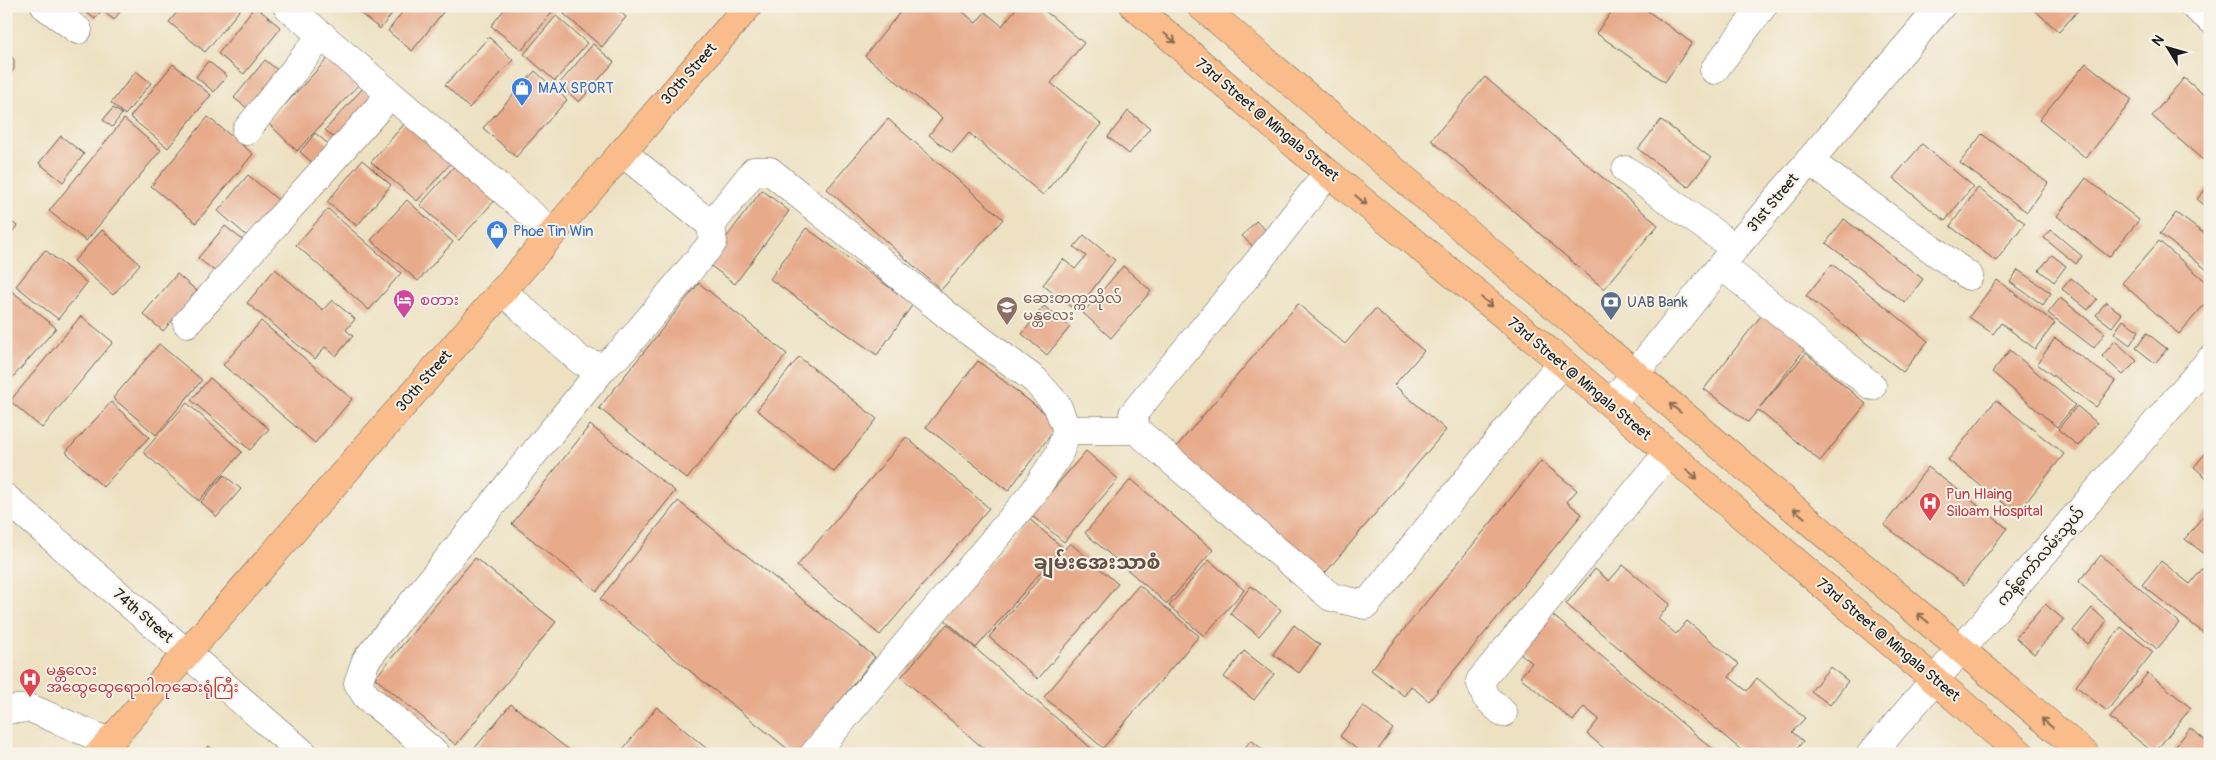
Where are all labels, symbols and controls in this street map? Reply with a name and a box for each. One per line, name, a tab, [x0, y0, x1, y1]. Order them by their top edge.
north arrow	[2144, 22, 2194, 72]
text: N	[2148, 32, 2168, 49]
one-way arrow	[1164, 33, 1177, 44]
street label: 30th Street	[657, 39, 722, 109]
street label: 73rd Street @ Mingala Street	[1191, 54, 1344, 186]
shop icon: MAX SPORT	[510, 76, 534, 107]
place label: MAX SPORT	[538, 79, 614, 98]
street label: 31st Street	[1743, 169, 1804, 236]
one-way arrow	[1355, 194, 1368, 205]
shop icon: Phoe Tin Win	[485, 219, 509, 250]
place label: Phoe Tin Win	[513, 222, 593, 241]
hotel icon: စတား	[392, 288, 416, 319]
place label: ဆေးတက္ကသိုလ် မန္တလေး	[1023, 288, 1122, 327]
bank icon: UAB Bank	[1599, 290, 1623, 321]
place label: စတား	[420, 291, 459, 310]
place label: UAB Bank	[1627, 293, 1688, 312]
school or university icon: ဆေးတက္ကသိုလ် မန္တလေး	[995, 295, 1019, 326]
one-way arrow	[1481, 297, 1494, 308]
street label: 73rd Street @ Mingala Street	[1503, 313, 1656, 445]
street label: 30th Street	[392, 346, 457, 416]
one-way arrow	[1669, 402, 1682, 413]
one-way arrow	[1685, 469, 1698, 480]
place label: Pun Hlaing Siloam Hospital	[1946, 485, 2043, 521]
hospital icon: Pun Hlaing Siloam Hospital	[1918, 491, 1942, 522]
street label: ကန့်ကော်လမ်းသွယ်	[1992, 503, 2091, 611]
one-way arrow	[1793, 507, 1806, 518]
district label: ချမ်းအေးသာစံ	[1034, 549, 1160, 579]
street label: 73rd Street @ Mingala Street	[1812, 574, 1965, 706]
street label: 74th Street	[109, 585, 178, 648]
one-way arrow	[1917, 613, 1930, 624]
place label: မန္တလေး အထွေထွေရောဂါကုဆေးရုံကြီး	[46, 661, 239, 699]
hospital icon: မန္တလေး အထွေထွေရောဂါကုဆေးရုံကြီး	[18, 667, 42, 698]
one-way arrow	[2041, 717, 2054, 728]

